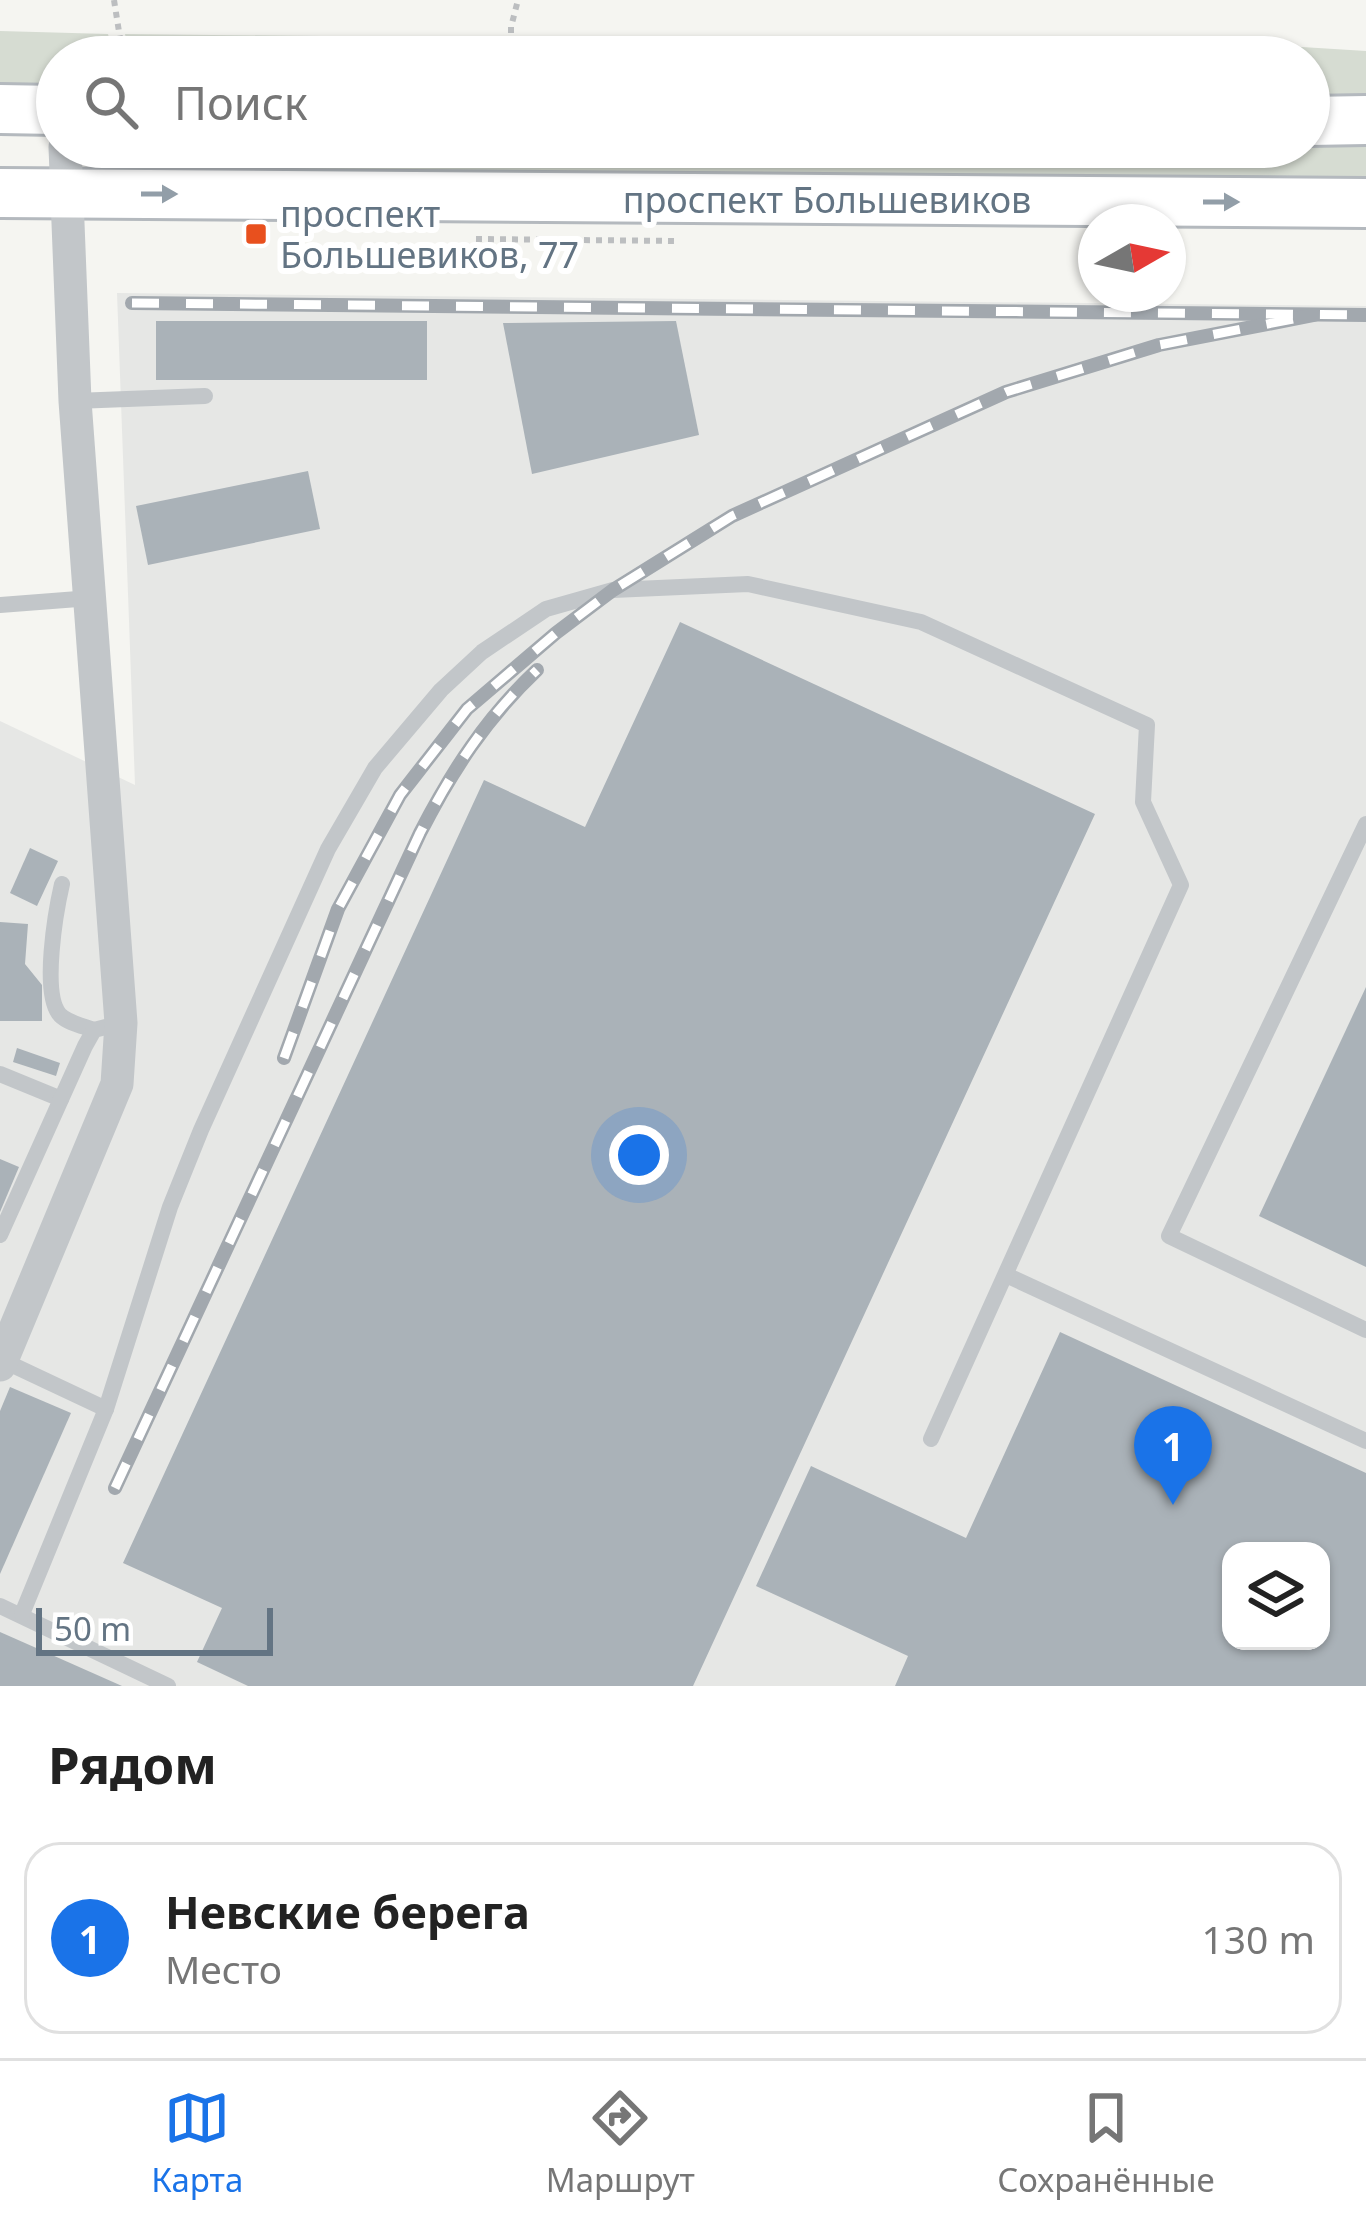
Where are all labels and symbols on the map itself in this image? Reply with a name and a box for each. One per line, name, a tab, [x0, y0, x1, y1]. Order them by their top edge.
street label: проспект Большевиков	[623, 175, 1031, 224]
one-way arrow	[141, 184, 179, 203]
place label: проспект Большевиков, 77	[280, 189, 579, 279]
one-way arrow	[1203, 192, 1241, 211]
north arrow	[1078, 204, 1186, 312]
marker: проспект Большевиков, 77	[243, 221, 269, 247]
your location	[609, 1125, 669, 1185]
pin: 1	[1134, 1406, 1212, 1505]
scale bar	[36, 1602, 273, 1655]

